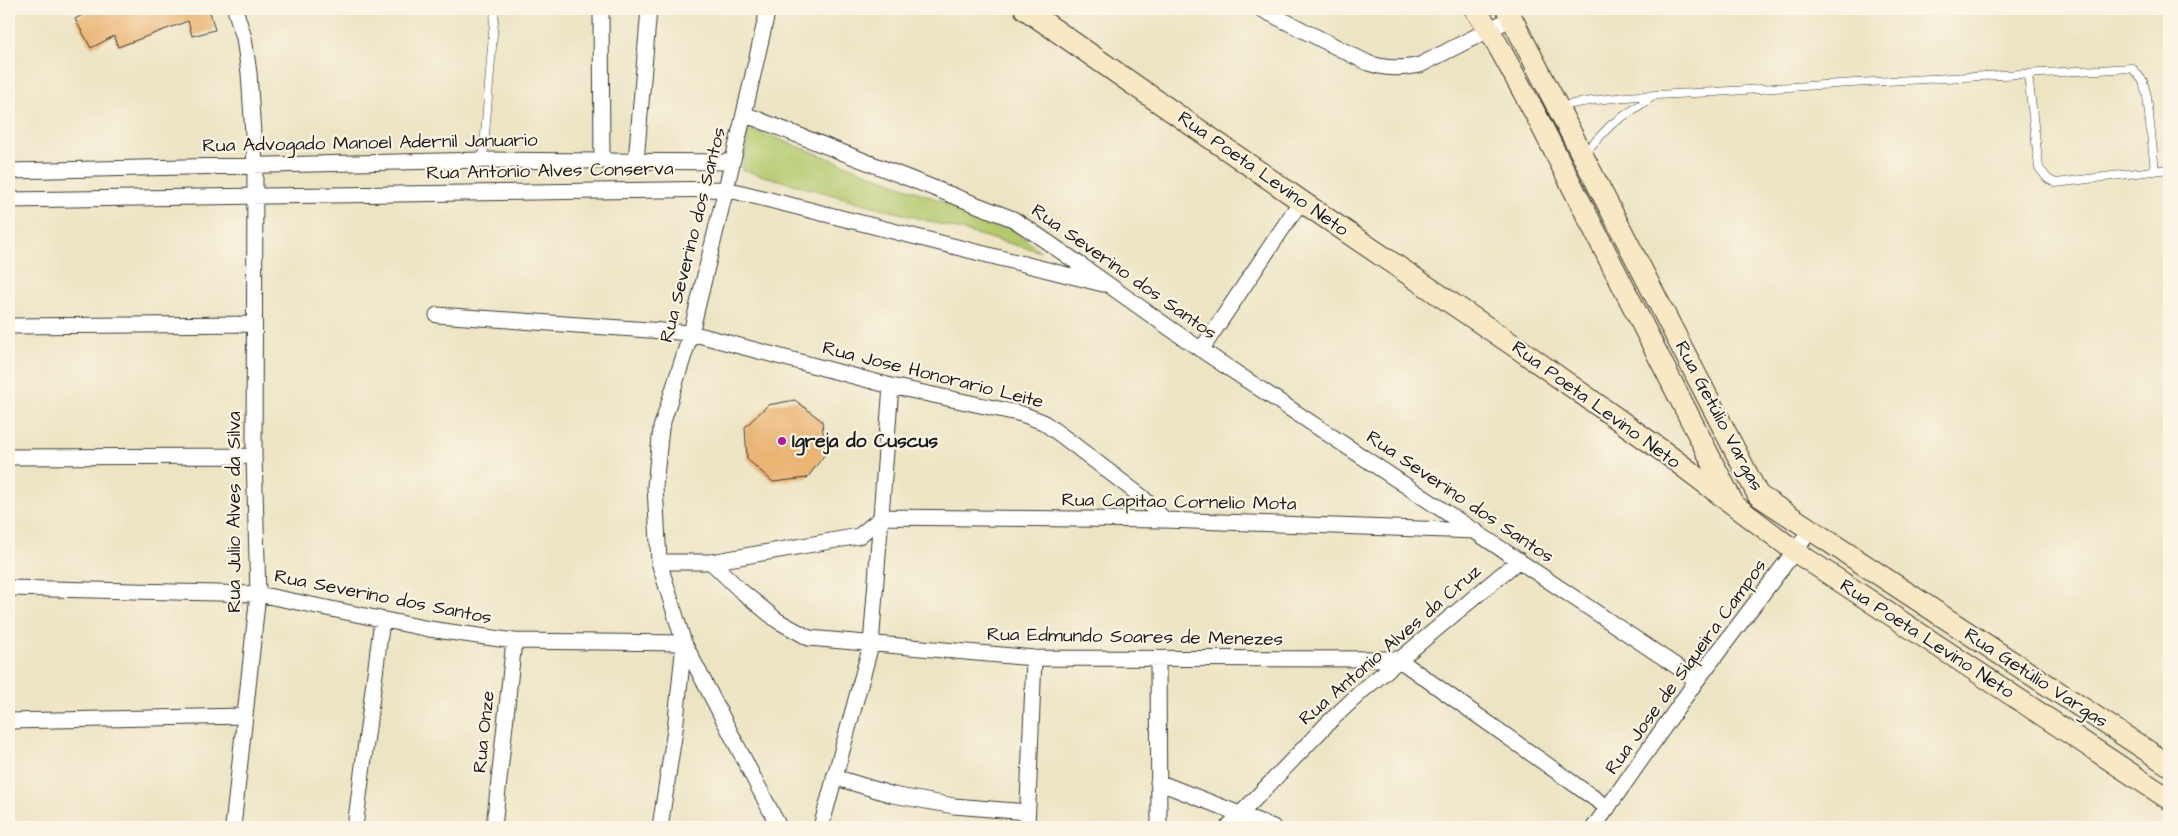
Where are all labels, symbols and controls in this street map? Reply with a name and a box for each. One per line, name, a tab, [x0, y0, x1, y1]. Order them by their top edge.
street label: Rua Poeta Levino Neto	[1172, 105, 1354, 243]
street label: Rua Severino dos Santos	[653, 124, 733, 346]
street label: Rua Advogado Manoel Adernil Januario	[202, 127, 538, 160]
street label: Rua Antonio Alves Conserva	[426, 155, 674, 187]
street label: Rua Severino dos Santos	[1026, 198, 1222, 346]
street label: Rua Jose Honorario Leite	[820, 334, 1046, 416]
street label: Rua Poeta Levino Neto	[1506, 334, 1686, 476]
street label: Rua Getúlio Vargas	[1667, 336, 1770, 496]
street label: Rua Julio Alves da Silva	[221, 411, 248, 613]
street label: Rua Severino dos Santos	[1361, 424, 1559, 570]
place label: Igreja do Cuscus	[792, 428, 938, 456]
marker: Igreja do Cuscus	[776, 435, 788, 447]
street label: Rua Capitao Cornelio Mota	[1061, 486, 1297, 518]
street label: Rua Jose de Siqueira Campos	[1599, 554, 1773, 780]
street label: Rua Antonio Alves da Cruz	[1293, 558, 1487, 732]
street label: Rua Severino dos Santos	[272, 563, 494, 631]
street label: Rua Poeta Levino Neto	[1835, 572, 2020, 706]
street label: Rua Edmundo Soares de Menezes	[987, 621, 1283, 653]
street label: Rua Getúlio Vargas	[1958, 621, 2113, 735]
street label: Rua Onze	[466, 690, 502, 774]

